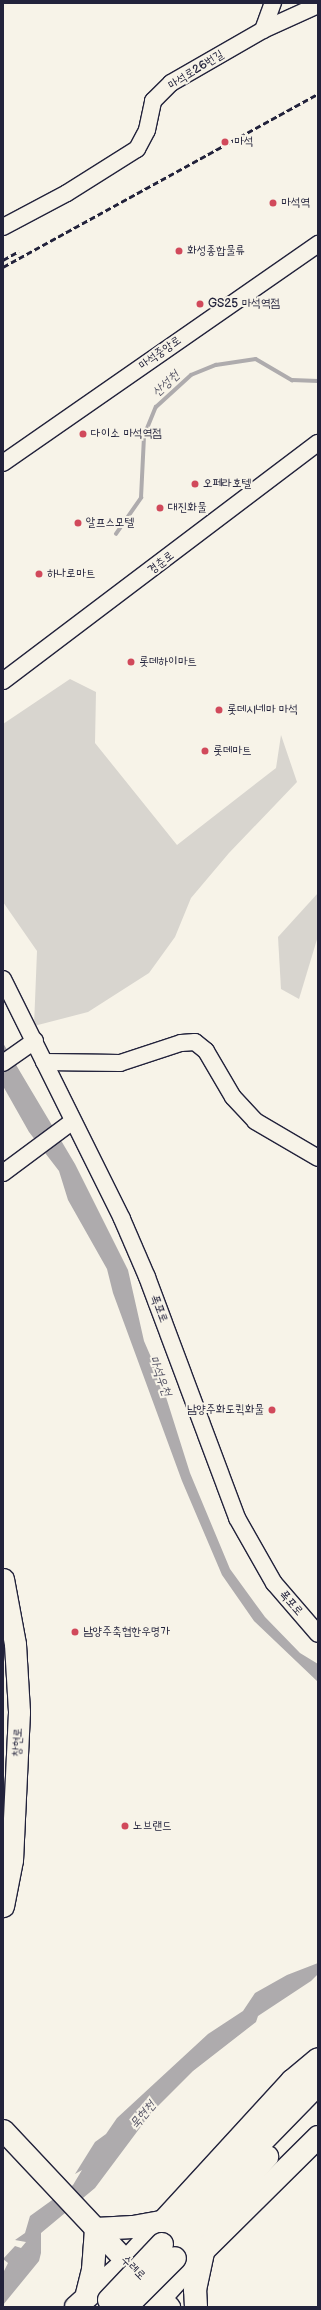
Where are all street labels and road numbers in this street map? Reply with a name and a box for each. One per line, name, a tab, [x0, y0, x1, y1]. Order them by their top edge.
street label: 마석로26번길	[166, 47, 226, 93]
street label: 마석중앙로	[136, 333, 184, 373]
street label: 경춘로	[145, 549, 177, 577]
street label: 폭포로	[147, 1293, 171, 1325]
street label: 폭포로	[276, 1587, 306, 1619]
street label: 창현로	[10, 1727, 26, 1757]
street label: 수레로	[118, 2253, 148, 2283]

